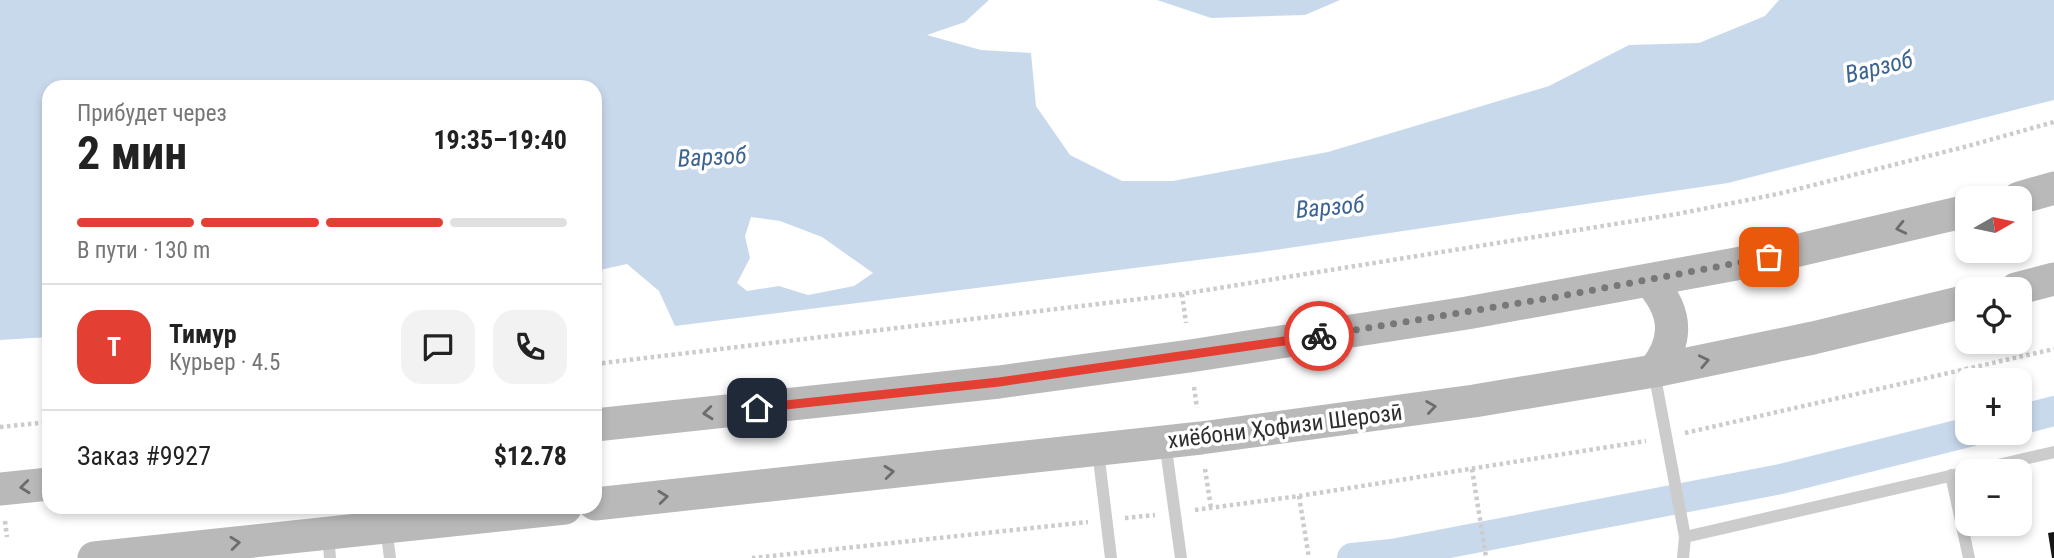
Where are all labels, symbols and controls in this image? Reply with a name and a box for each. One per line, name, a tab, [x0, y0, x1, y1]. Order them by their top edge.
water label: Варзоб	[1842, 45, 1916, 89]
text: Прибудет через	[77, 100, 227, 127]
text: 19:35–19:40	[433, 125, 567, 155]
text: 2 мин	[77, 126, 187, 180]
water label: Варзоб	[677, 141, 748, 173]
north arrow	[1955, 186, 2032, 262]
map controls	[1955, 186, 2032, 536]
water label: Варзоб	[1295, 190, 1366, 224]
one-way arrow	[1895, 220, 1907, 234]
pin	[1739, 227, 1799, 287]
text: В пути · 130 m	[77, 237, 210, 264]
icon: bag	[1750, 238, 1788, 276]
button: locate	[1955, 277, 2032, 354]
courier	[1284, 301, 1354, 371]
button: chat	[401, 310, 475, 384]
button: phone	[493, 310, 567, 384]
icon: bike	[1300, 317, 1338, 355]
text: Тимур	[169, 319, 237, 349]
text: Т	[107, 332, 121, 362]
text: Курьер · 4.5	[169, 349, 280, 376]
one-way arrow	[1698, 354, 1710, 369]
button: +	[1955, 368, 2032, 445]
pin	[727, 378, 787, 438]
icon: home	[738, 389, 776, 427]
street label: хиёбони Ҳофизи Шерозӣ	[1166, 399, 1404, 454]
one-way arrow	[1425, 400, 1437, 415]
one-way arrow	[703, 405, 714, 420]
text: Заказ #9927	[77, 441, 211, 471]
text: $12.78	[494, 441, 567, 471]
button: −	[1955, 459, 2032, 536]
one-way arrow	[884, 465, 895, 480]
one-way arrow	[19, 479, 30, 494]
one-way arrow	[657, 489, 669, 504]
one-way arrow	[230, 536, 241, 551]

